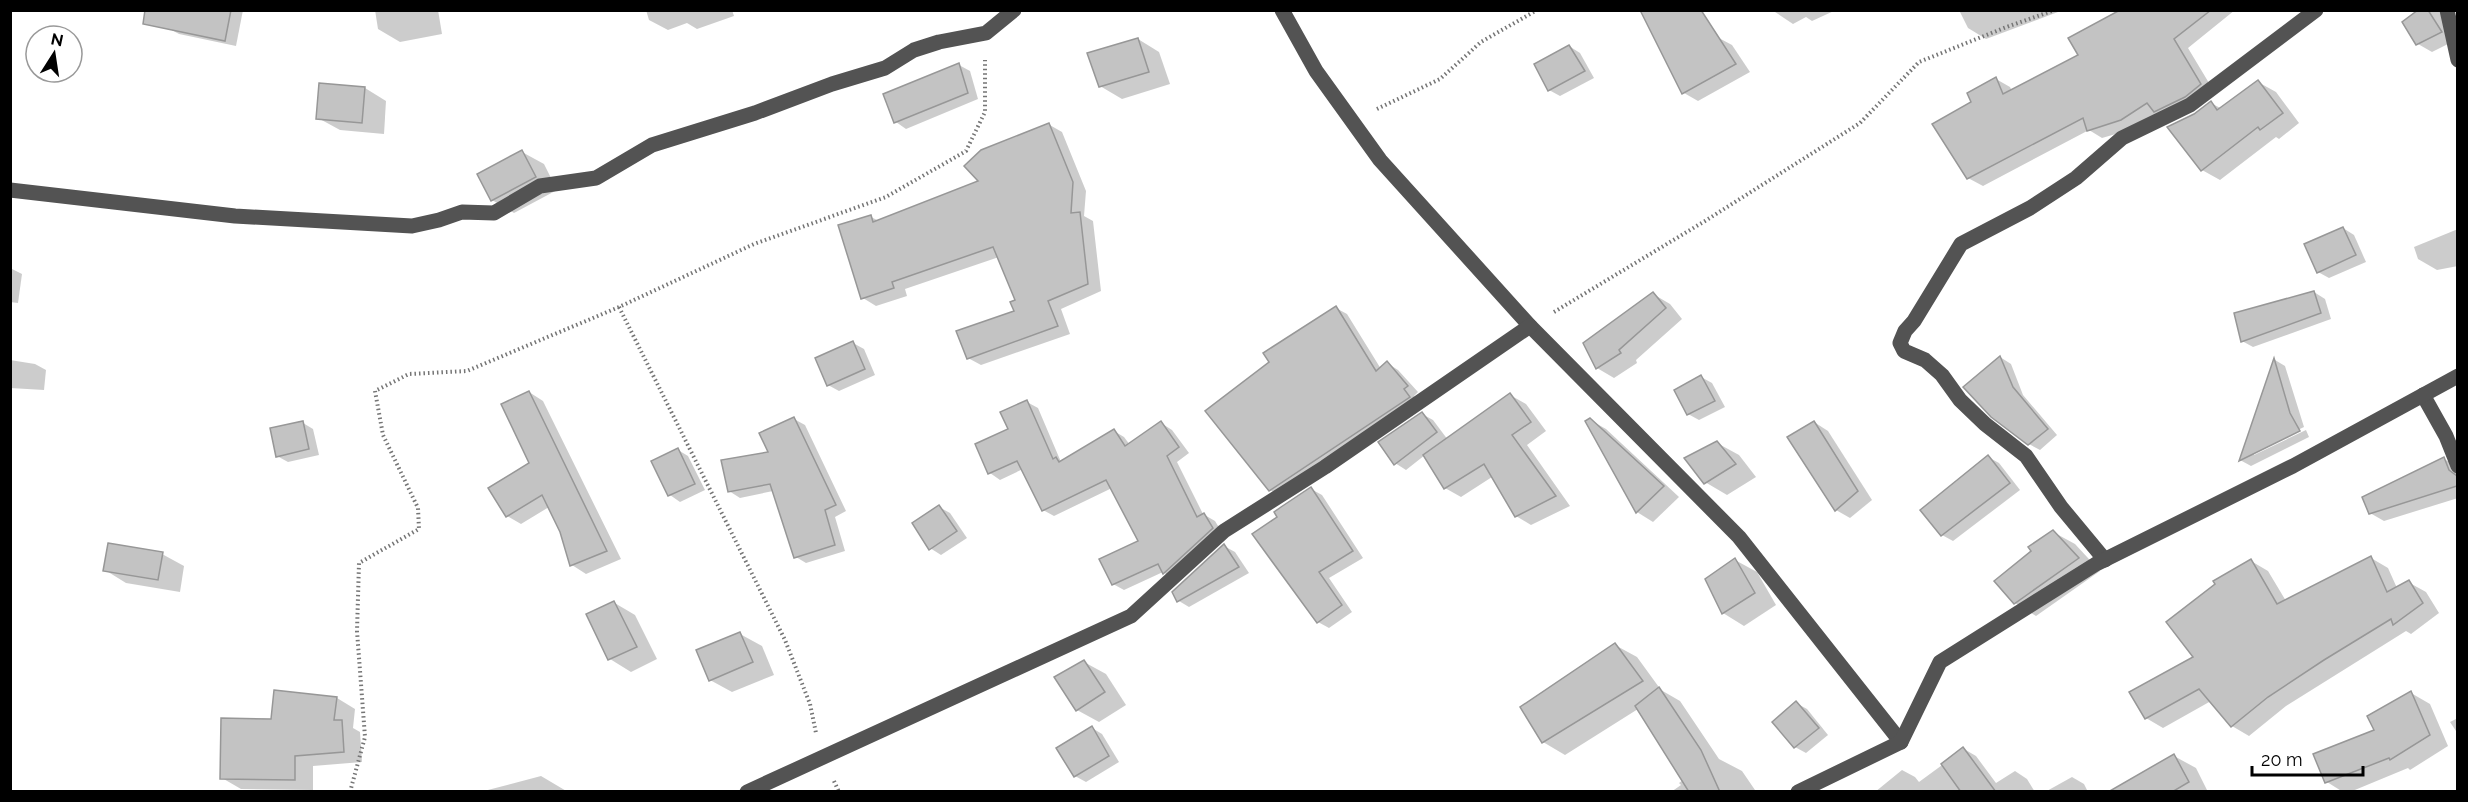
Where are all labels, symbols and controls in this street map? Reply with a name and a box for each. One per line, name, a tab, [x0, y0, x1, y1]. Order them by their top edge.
north arrow	[24, 24, 84, 84]
text: N	[49, 29, 65, 50]
scale bar	[2252, 739, 2363, 777]
text: 20 m	[2261, 749, 2303, 770]

